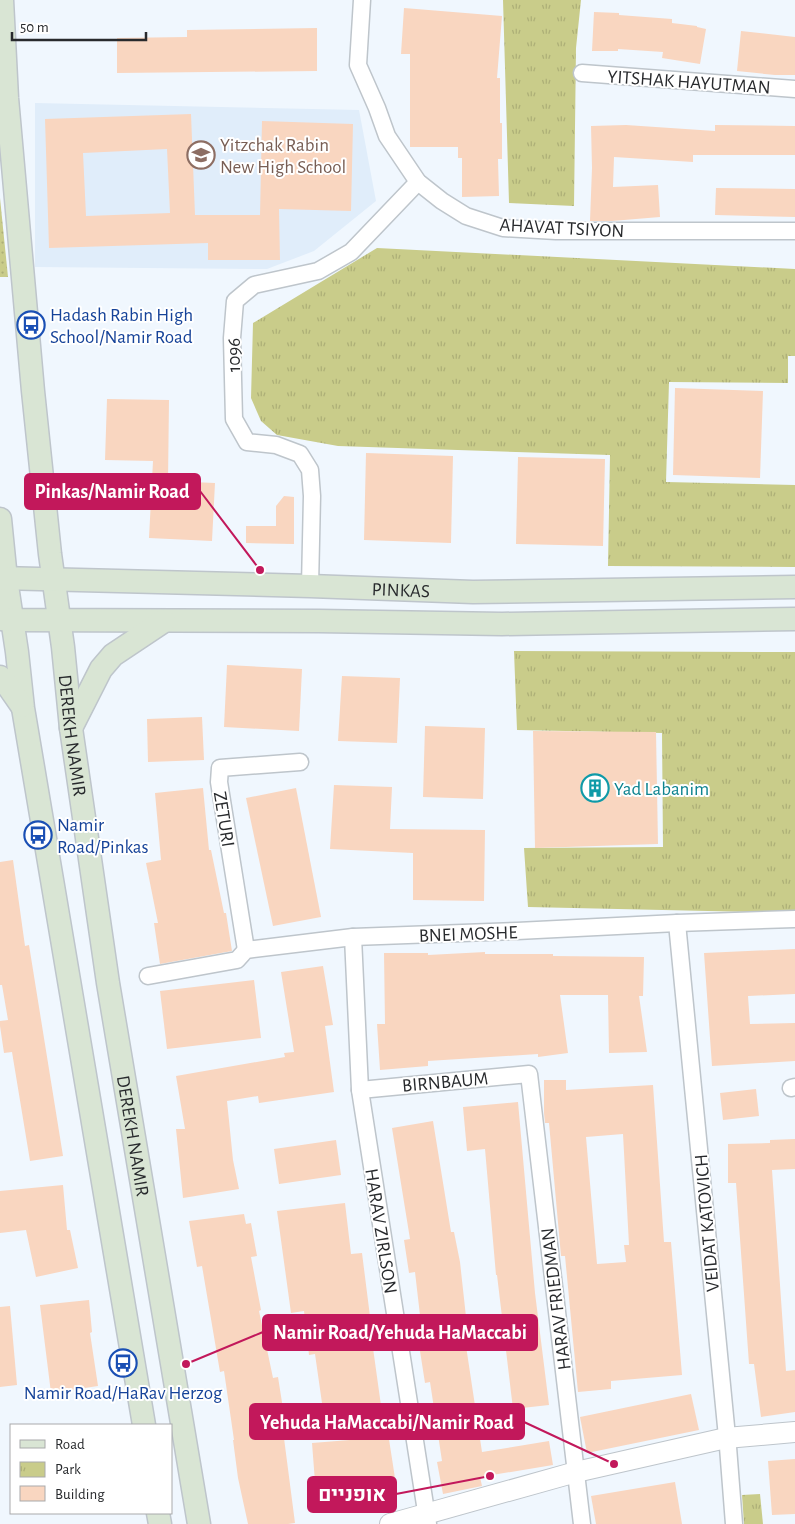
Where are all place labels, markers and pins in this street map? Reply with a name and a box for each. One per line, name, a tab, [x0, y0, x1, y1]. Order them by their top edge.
place label: Yitzchak Rabin New High School	[220, 136, 346, 177]
school or university icon: Yitzchak Rabin New High School	[186, 140, 216, 170]
place label: Hadash Rabin High School/Namir Road	[50, 306, 193, 347]
bus stop icon: Hadash Rabin High School/Namir Road	[16, 310, 46, 340]
callout: Pinkas/Namir Road	[25, 474, 200, 509]
building icon: Yad Labanim	[580, 773, 610, 803]
place label: Yad Labanim	[614, 780, 709, 799]
place label: Namir Road/Pinkas	[57, 816, 149, 857]
bus stop icon: Namir Road/Pinkas	[23, 820, 53, 850]
callout: Namir Road/Yehuda HaMaccabi	[263, 1315, 537, 1350]
bus stop icon: Namir Road/HaRav Herzog	[108, 1348, 138, 1378]
place label: Namir Road/HaRav Herzog	[24, 1384, 223, 1403]
callout: Yehuda HaMaccabi/Namir Road	[250, 1404, 524, 1439]
callout: אופניים	[308, 1477, 396, 1512]

